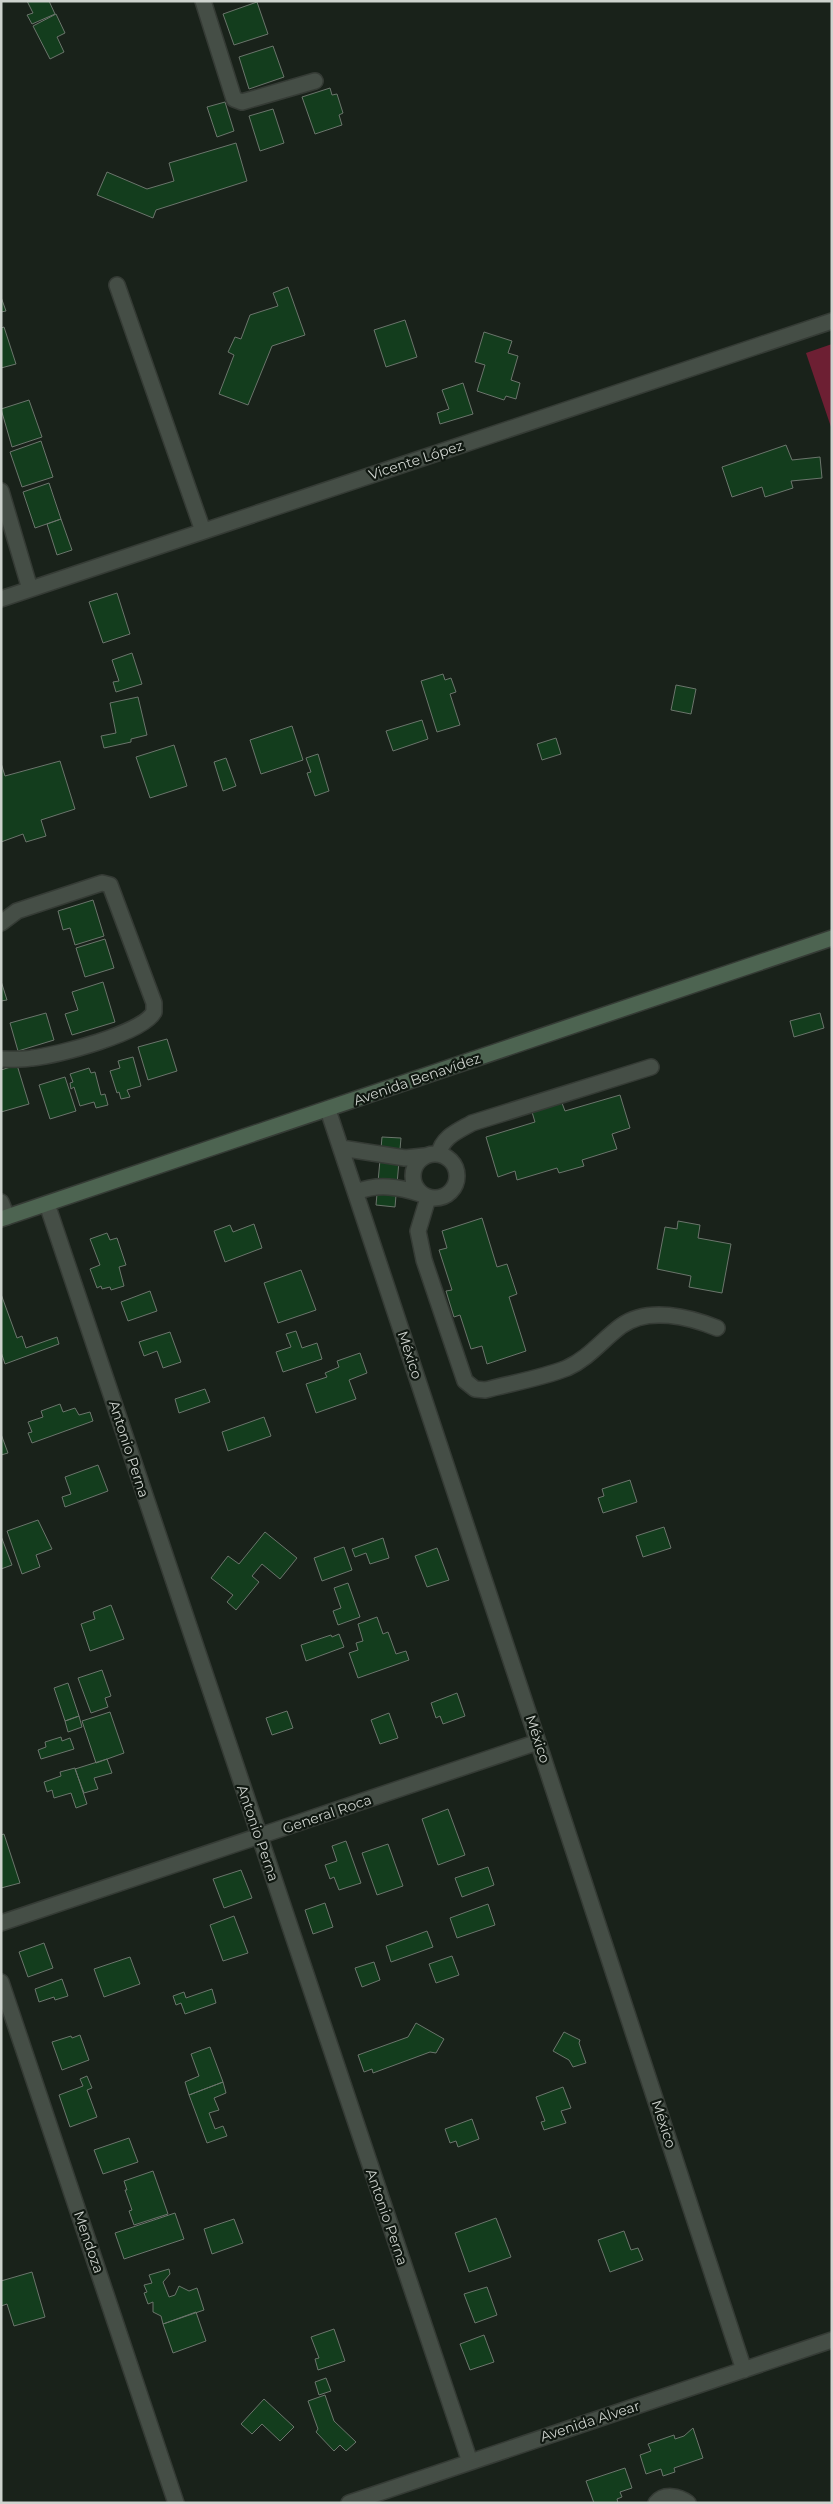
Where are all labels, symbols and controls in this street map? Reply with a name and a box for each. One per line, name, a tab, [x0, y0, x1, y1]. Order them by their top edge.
street label: Vicente López	[366, 436, 466, 484]
street label: Avenida Benavídez	[351, 1049, 483, 1109]
street label: México	[394, 1329, 426, 1381]
street label: Antonio Perna	[105, 1398, 153, 1500]
street label: México	[522, 1713, 554, 1765]
street label: Antonio Perna	[233, 1782, 283, 1884]
street label: General Roca	[280, 1790, 374, 1838]
street label: México	[648, 2098, 680, 2150]
street label: Antonio Perna	[362, 2166, 412, 2268]
street label: Mendoza	[70, 2208, 108, 2276]
street label: Avenida Alvear	[538, 2396, 642, 2446]

